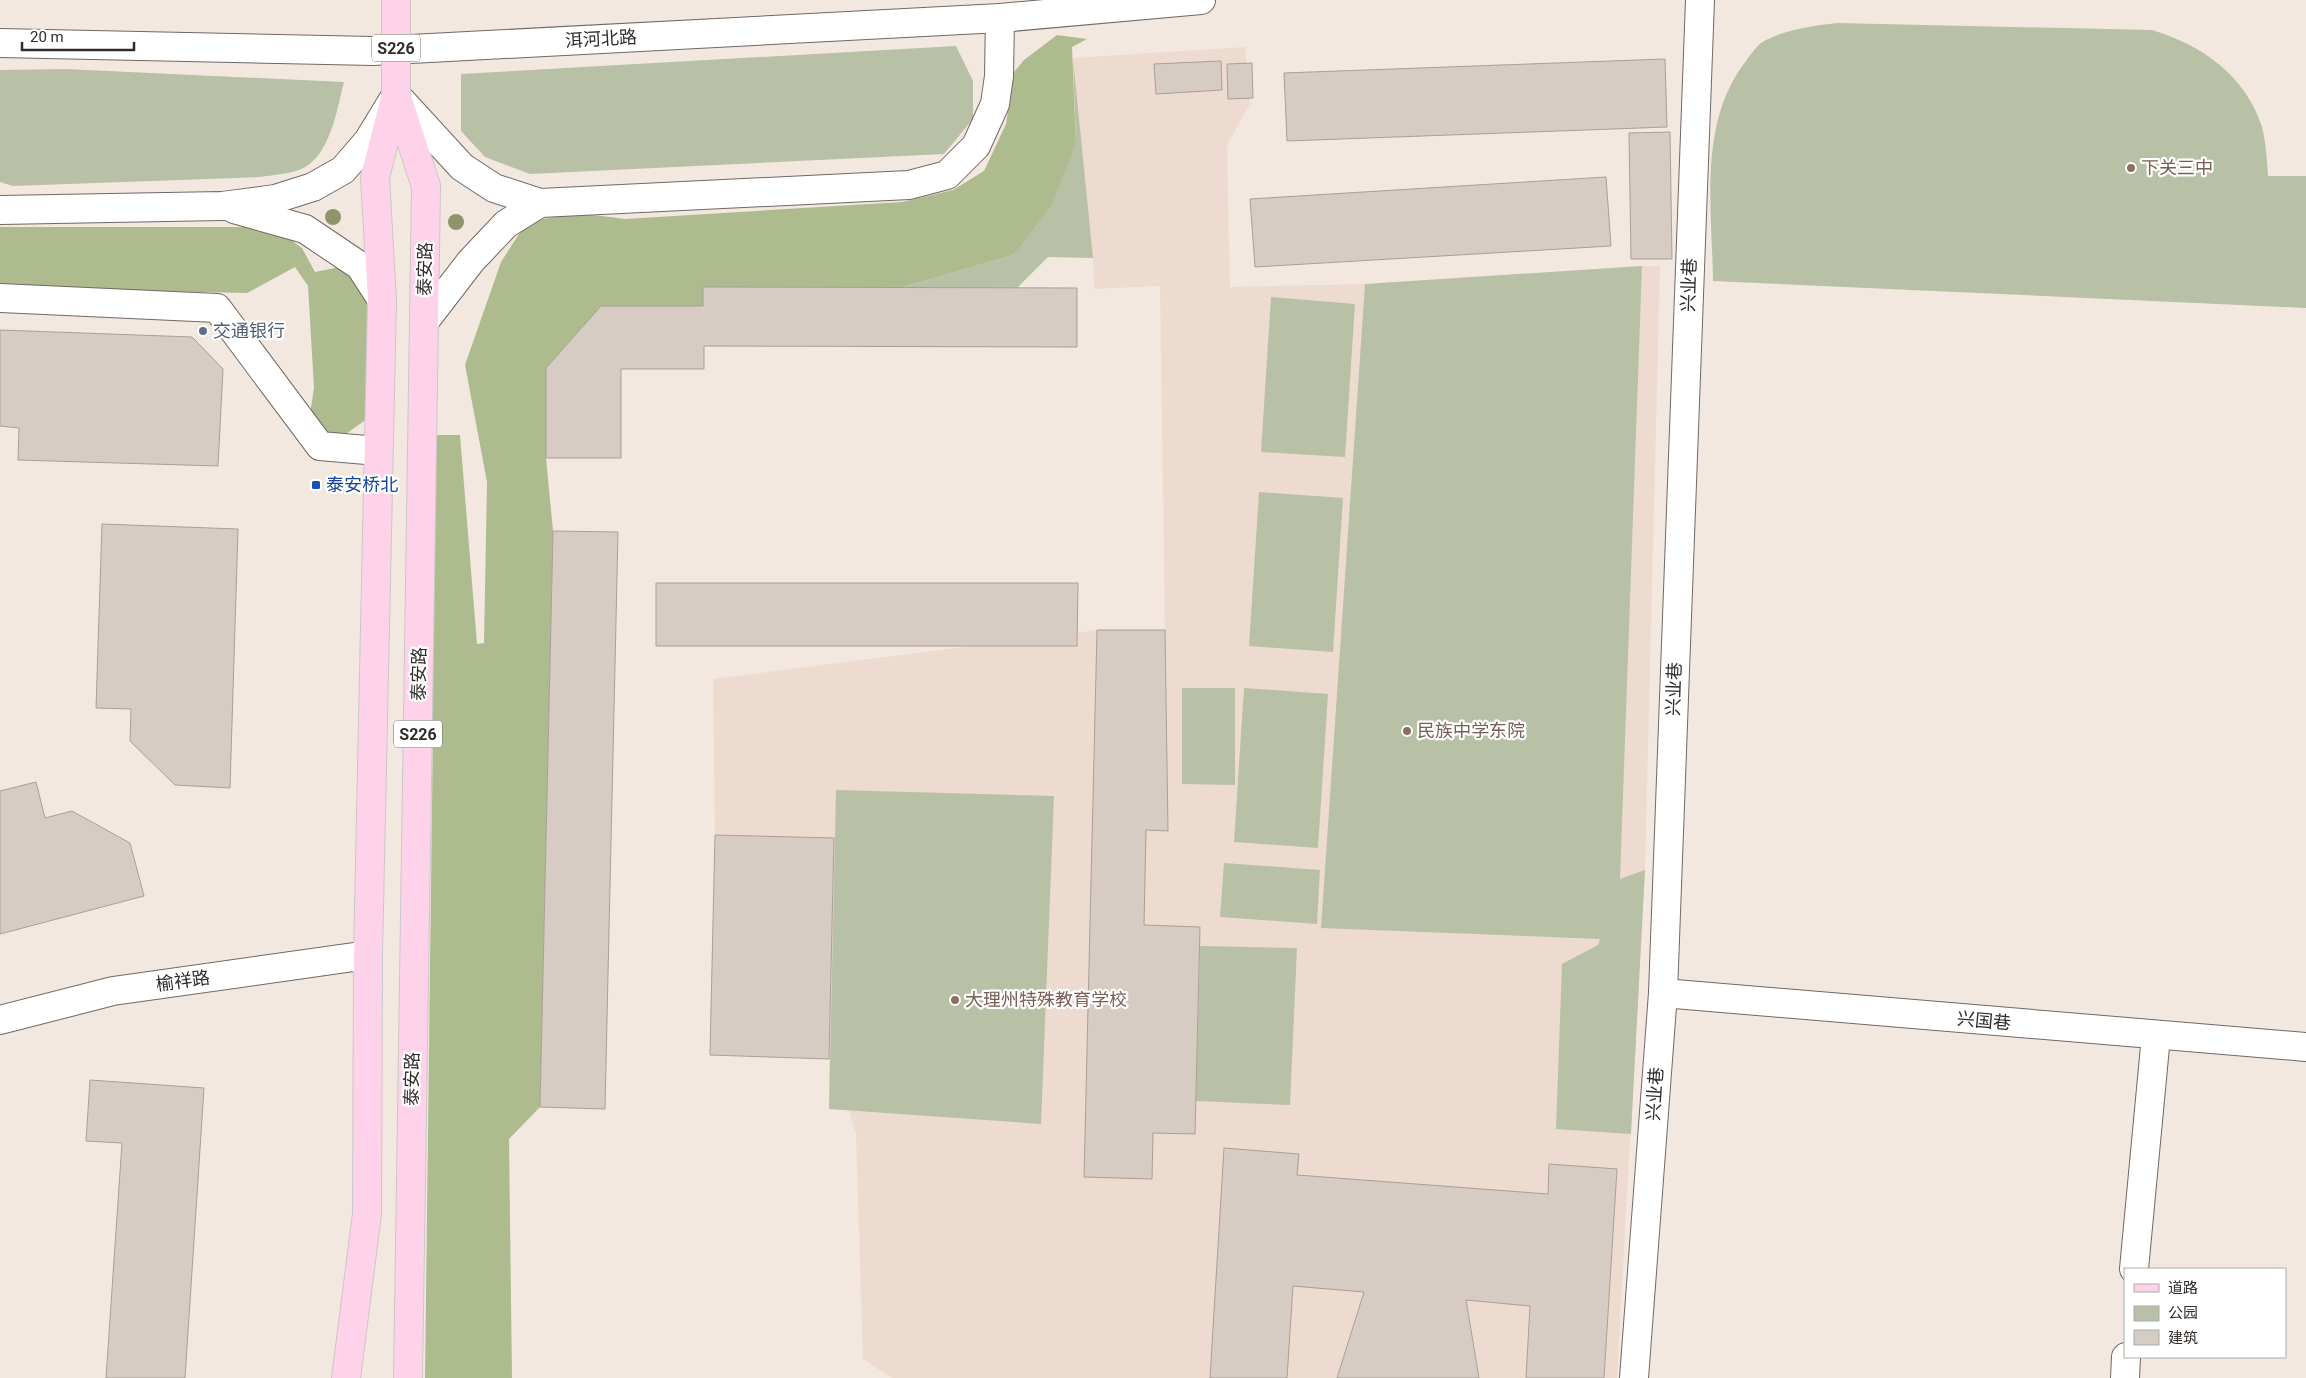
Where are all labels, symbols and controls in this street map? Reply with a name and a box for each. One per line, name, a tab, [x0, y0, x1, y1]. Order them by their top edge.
scale bar	[22, 20, 135, 52]
street label: 洱河北路	[564, 26, 637, 51]
text: 20 m	[30, 28, 64, 46]
road number: S226	[372, 34, 420, 62]
place label: 下关三中	[2141, 157, 2213, 178]
marker: 下关三中	[2125, 162, 2137, 174]
street label: 泰安路	[414, 242, 435, 296]
street label: 兴业巷	[1677, 258, 1700, 312]
place label: 交通银行	[213, 320, 285, 341]
marker: 交通银行	[197, 325, 209, 337]
place label: 泰安桥北	[326, 474, 398, 495]
marker: 泰安桥北	[310, 479, 322, 491]
street label: 泰安路	[408, 647, 429, 701]
street label: 兴业巷	[1662, 662, 1685, 716]
place label: 民族中学东院	[1417, 720, 1525, 741]
road number: S226	[394, 721, 442, 748]
marker: 民族中学东院	[1401, 725, 1413, 737]
street label: 榆祥路	[155, 966, 211, 995]
place label: 大理州特殊教育学校	[965, 989, 1127, 1010]
marker: 大理州特殊教育学校	[949, 994, 961, 1006]
street label: 兴国巷	[1956, 1008, 2012, 1033]
street label: 泰安路	[401, 1052, 422, 1106]
street label: 兴业巷	[1642, 1066, 1667, 1122]
legend	[2124, 1268, 2286, 1358]
text: 道路	[2168, 1279, 2198, 1297]
text: 公园	[2168, 1304, 2198, 1322]
text: 建筑	[2168, 1329, 2198, 1347]

